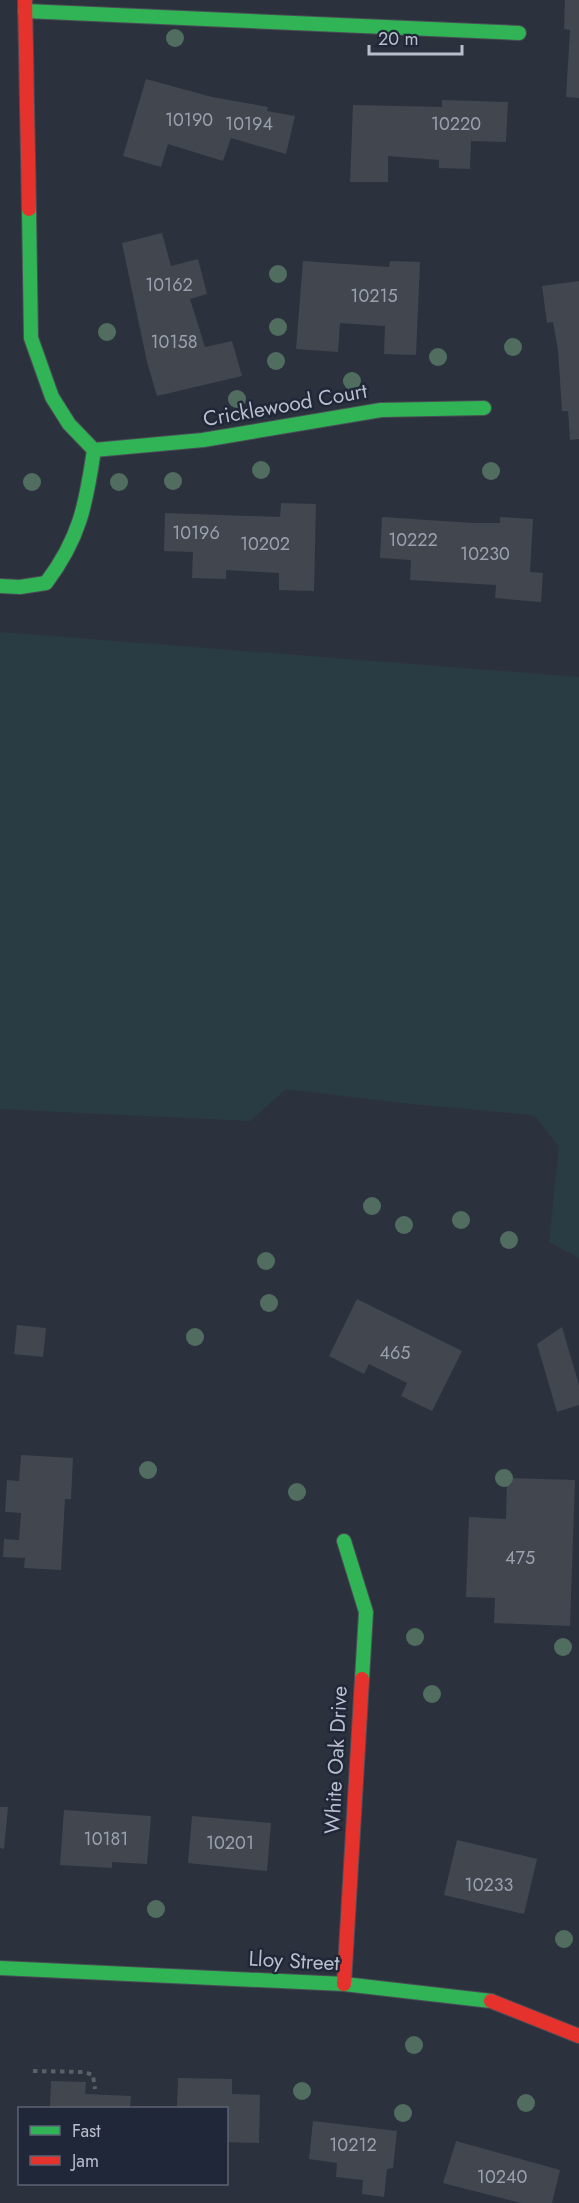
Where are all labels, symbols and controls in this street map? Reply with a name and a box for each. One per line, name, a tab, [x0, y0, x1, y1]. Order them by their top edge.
scale bar	[369, 18, 462, 56]
text: 20 m	[378, 26, 418, 52]
house number: 10190	[165, 107, 213, 133]
house number: 10194	[225, 111, 273, 137]
house number: 10220	[431, 111, 481, 137]
house number: 10162	[145, 272, 193, 298]
house number: 10215	[350, 283, 398, 309]
house number: 10158	[151, 329, 197, 355]
street label: Cricklewood Court	[201, 376, 369, 434]
house number: 10196	[172, 520, 220, 546]
house number: 10222	[388, 527, 438, 553]
house number: 10202	[240, 531, 290, 557]
house number: 10230	[460, 541, 510, 567]
house number: 465	[379, 1340, 411, 1366]
house number: 475	[505, 1545, 535, 1571]
street label: White Oak Drive	[317, 1685, 355, 1835]
house number: 10181	[84, 1826, 128, 1852]
house number: 10201	[206, 1830, 254, 1856]
house number: 10233	[465, 1872, 514, 1898]
street label: Lloy Street	[248, 1944, 340, 1978]
legend	[18, 2107, 228, 2185]
text: Fast	[72, 2118, 101, 2144]
house number: 10212	[329, 2132, 377, 2158]
text: Jam	[70, 2148, 99, 2174]
house number: 10240	[477, 2164, 527, 2190]

